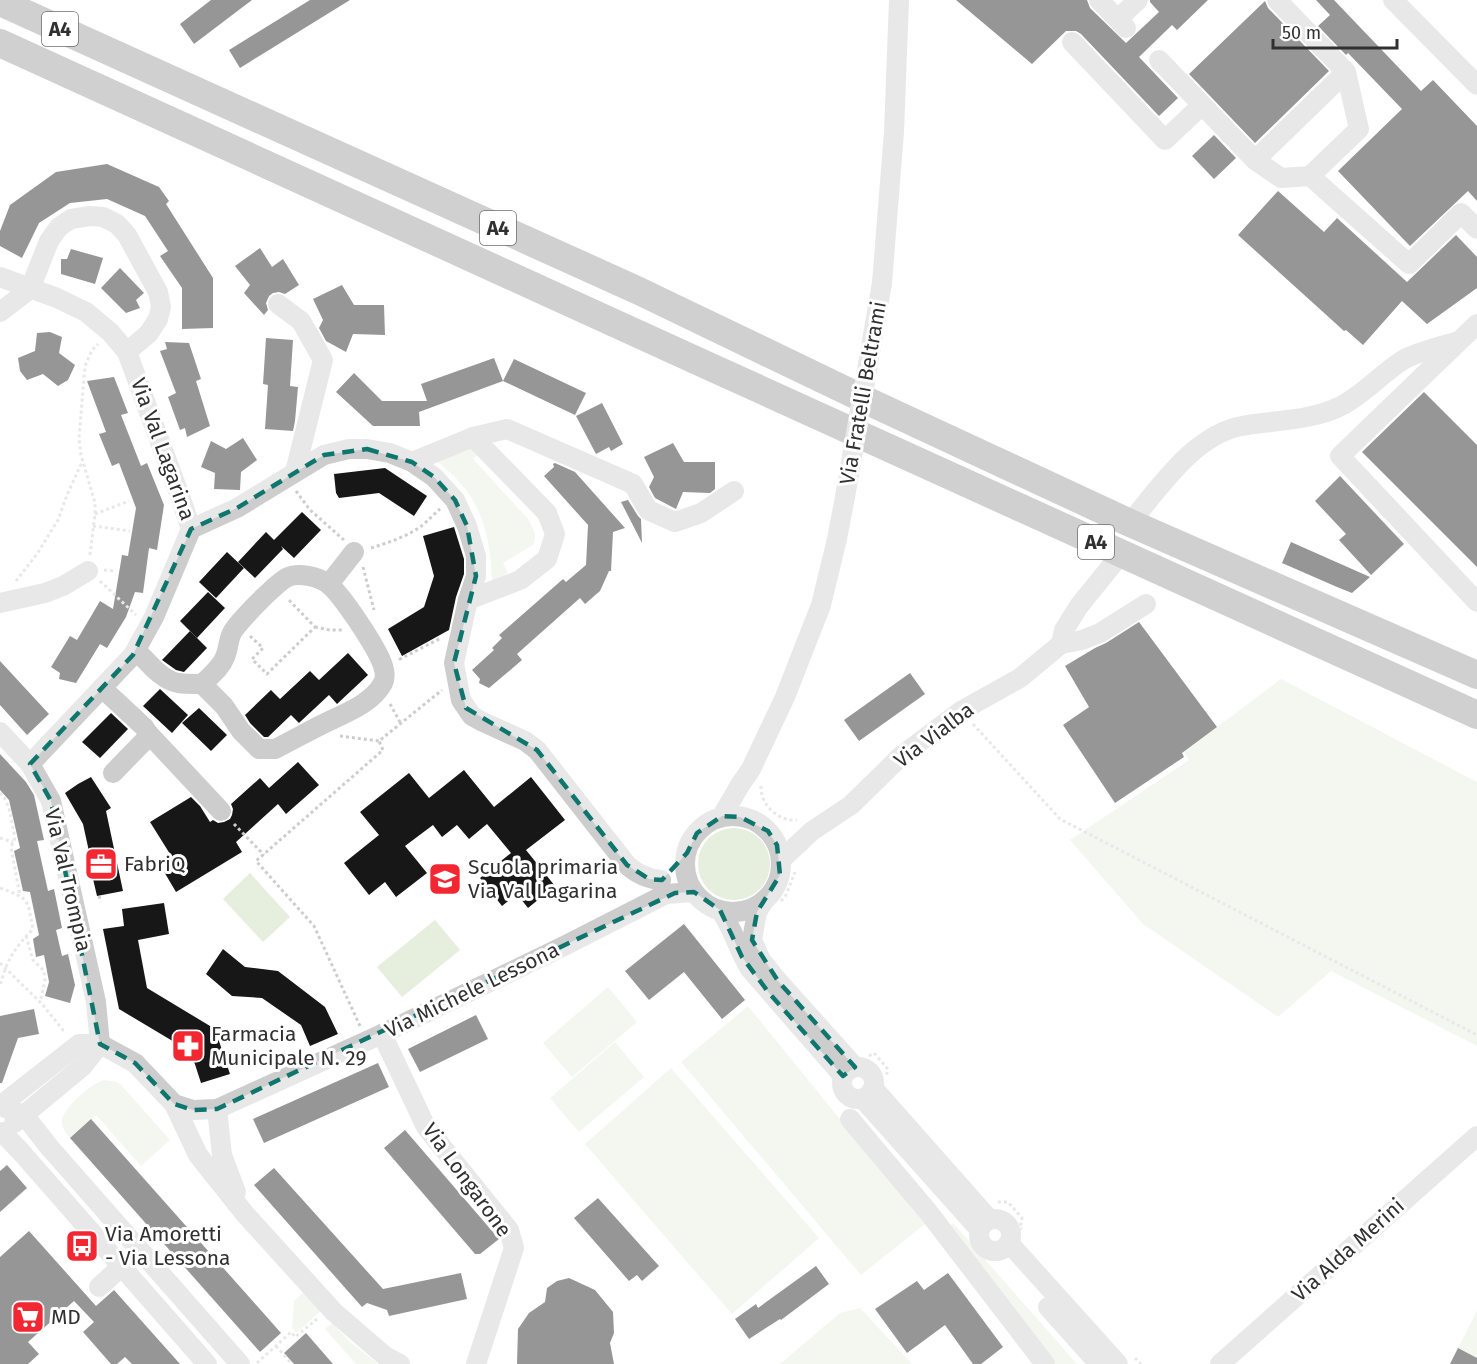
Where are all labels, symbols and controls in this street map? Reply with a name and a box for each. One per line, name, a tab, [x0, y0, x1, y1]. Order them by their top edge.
road number: A4	[42, 12, 78, 46]
scale bar	[1273, 12, 1398, 50]
text: 50 m	[1282, 22, 1321, 44]
road number: A4	[480, 211, 516, 245]
street label: Via Fratelli Beltrami	[834, 299, 892, 487]
street label: Via Val Lagarina	[125, 374, 201, 524]
road number: A4	[1078, 525, 1114, 559]
street label: Via Vialba	[889, 697, 979, 773]
street label: Via Val Trompia	[39, 806, 97, 954]
office icon: FabriQ	[83, 846, 119, 882]
place label: FabriQ	[124, 851, 186, 877]
place label: Scuola primaria Via Val Lagarina	[468, 854, 618, 904]
school or university icon: Scuola primaria Via Val Lagarina	[427, 861, 463, 897]
street label: Via Michele Lessona	[381, 937, 563, 1043]
place label: Farmacia Municipale N. 29	[211, 1021, 366, 1071]
pharmacy icon: Farmacia Municipale N. 29	[170, 1028, 206, 1064]
street label: Via Longarone	[417, 1118, 517, 1242]
street label: Via Alda Merini	[1286, 1193, 1410, 1307]
place label: Via Amoretti - Via Lessona	[105, 1221, 230, 1271]
bus stop icon: Via Amoretti - Via Lessona	[64, 1228, 100, 1264]
supermarket icon: MD	[10, 1299, 46, 1335]
place label: MD	[51, 1304, 81, 1330]

